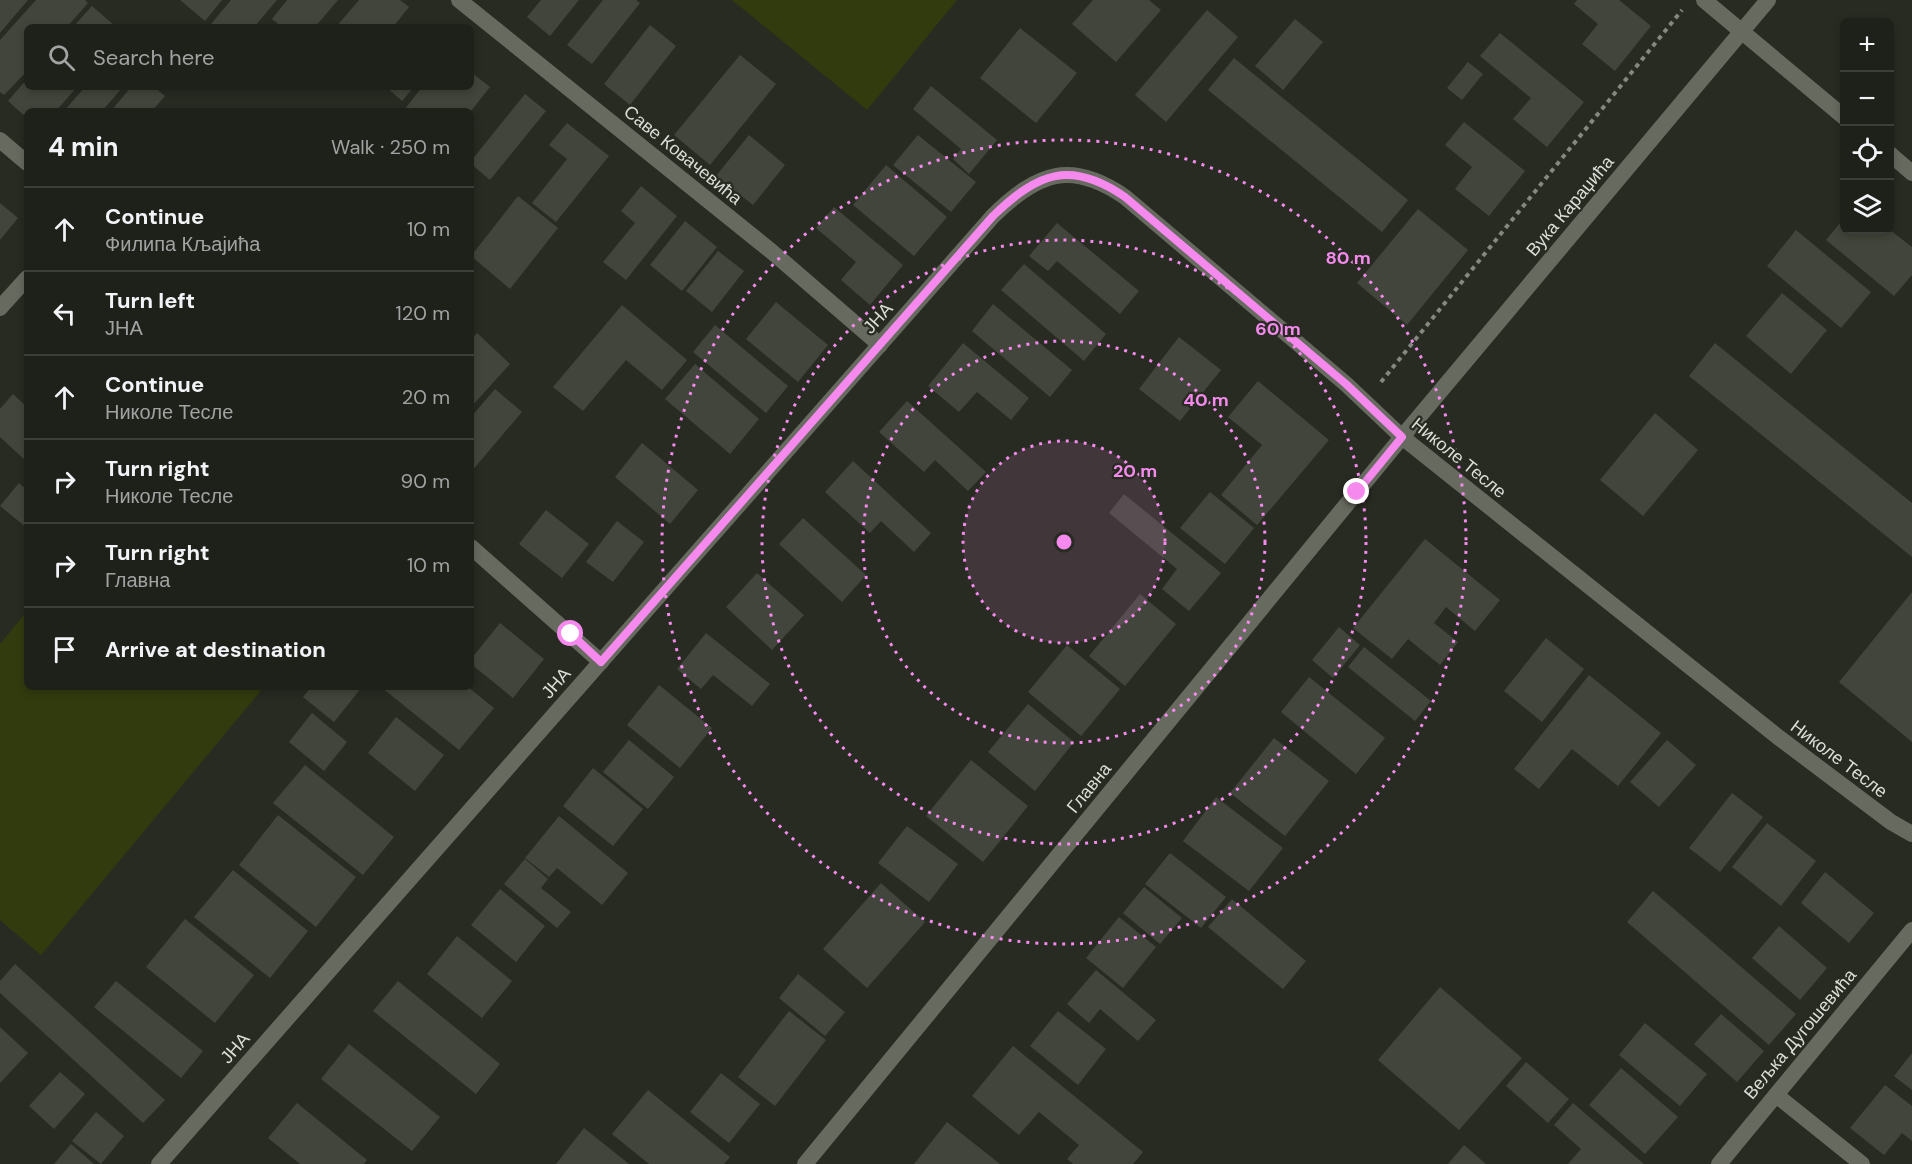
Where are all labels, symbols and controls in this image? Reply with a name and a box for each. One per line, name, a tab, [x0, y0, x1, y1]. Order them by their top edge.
map controls	[1840, 18, 1894, 234]
button: +	[1840, 18, 1894, 72]
search box	[24, 24, 474, 90]
icon: search	[45, 41, 78, 74]
text: Search here	[93, 43, 214, 72]
button: −	[1840, 72, 1894, 126]
street label: Саве Ковачевића	[619, 100, 748, 211]
button: locate	[1840, 126, 1894, 180]
text: 4 min	[48, 130, 119, 164]
text: Walk · 250 m	[331, 134, 450, 160]
street label: Вука Караџића	[1521, 150, 1620, 261]
button: layers	[1840, 180, 1894, 234]
text: Continue	[105, 202, 204, 231]
icon: ahead	[48, 213, 81, 246]
text: 10 m	[407, 216, 450, 242]
text: Филипа Кљајића	[105, 231, 260, 257]
text: 80 m	[1325, 246, 1371, 270]
text: Turn left	[105, 286, 195, 315]
icon: left	[48, 297, 81, 330]
street label: ЈНА	[858, 297, 898, 339]
text: 120 m	[396, 300, 450, 326]
text: ЈНА	[105, 315, 143, 341]
text: 60 m	[1255, 317, 1301, 341]
text: Continue	[105, 370, 204, 399]
icon: ahead	[48, 381, 81, 414]
text: 20 m	[402, 384, 450, 410]
text: 40 m	[1183, 388, 1229, 412]
text: Николе Тесле	[105, 399, 233, 425]
street label: Николе Тесле	[1407, 412, 1511, 504]
text: Turn right	[105, 454, 210, 483]
text: 20 m	[1113, 459, 1157, 483]
icon: right	[48, 465, 81, 498]
text: 90 m	[401, 468, 450, 494]
route end	[1343, 478, 1369, 504]
text: Николе Тесле	[105, 483, 233, 509]
centre of rings	[1054, 532, 1074, 552]
text: Turn right	[105, 538, 210, 567]
icon: right	[48, 549, 81, 582]
text: 10 m	[407, 552, 450, 578]
text: Главна	[105, 567, 170, 593]
route start	[557, 620, 583, 646]
icon: arrive	[48, 633, 81, 666]
text: Arrive at destination	[105, 635, 326, 664]
street label: ЈНА	[536, 662, 576, 704]
street label: Николе Тесле	[1786, 715, 1892, 803]
street label: Главна	[1061, 757, 1117, 818]
street label: Вељка Дугошевића	[1738, 963, 1862, 1104]
street label: ЈНА	[215, 1027, 255, 1069]

